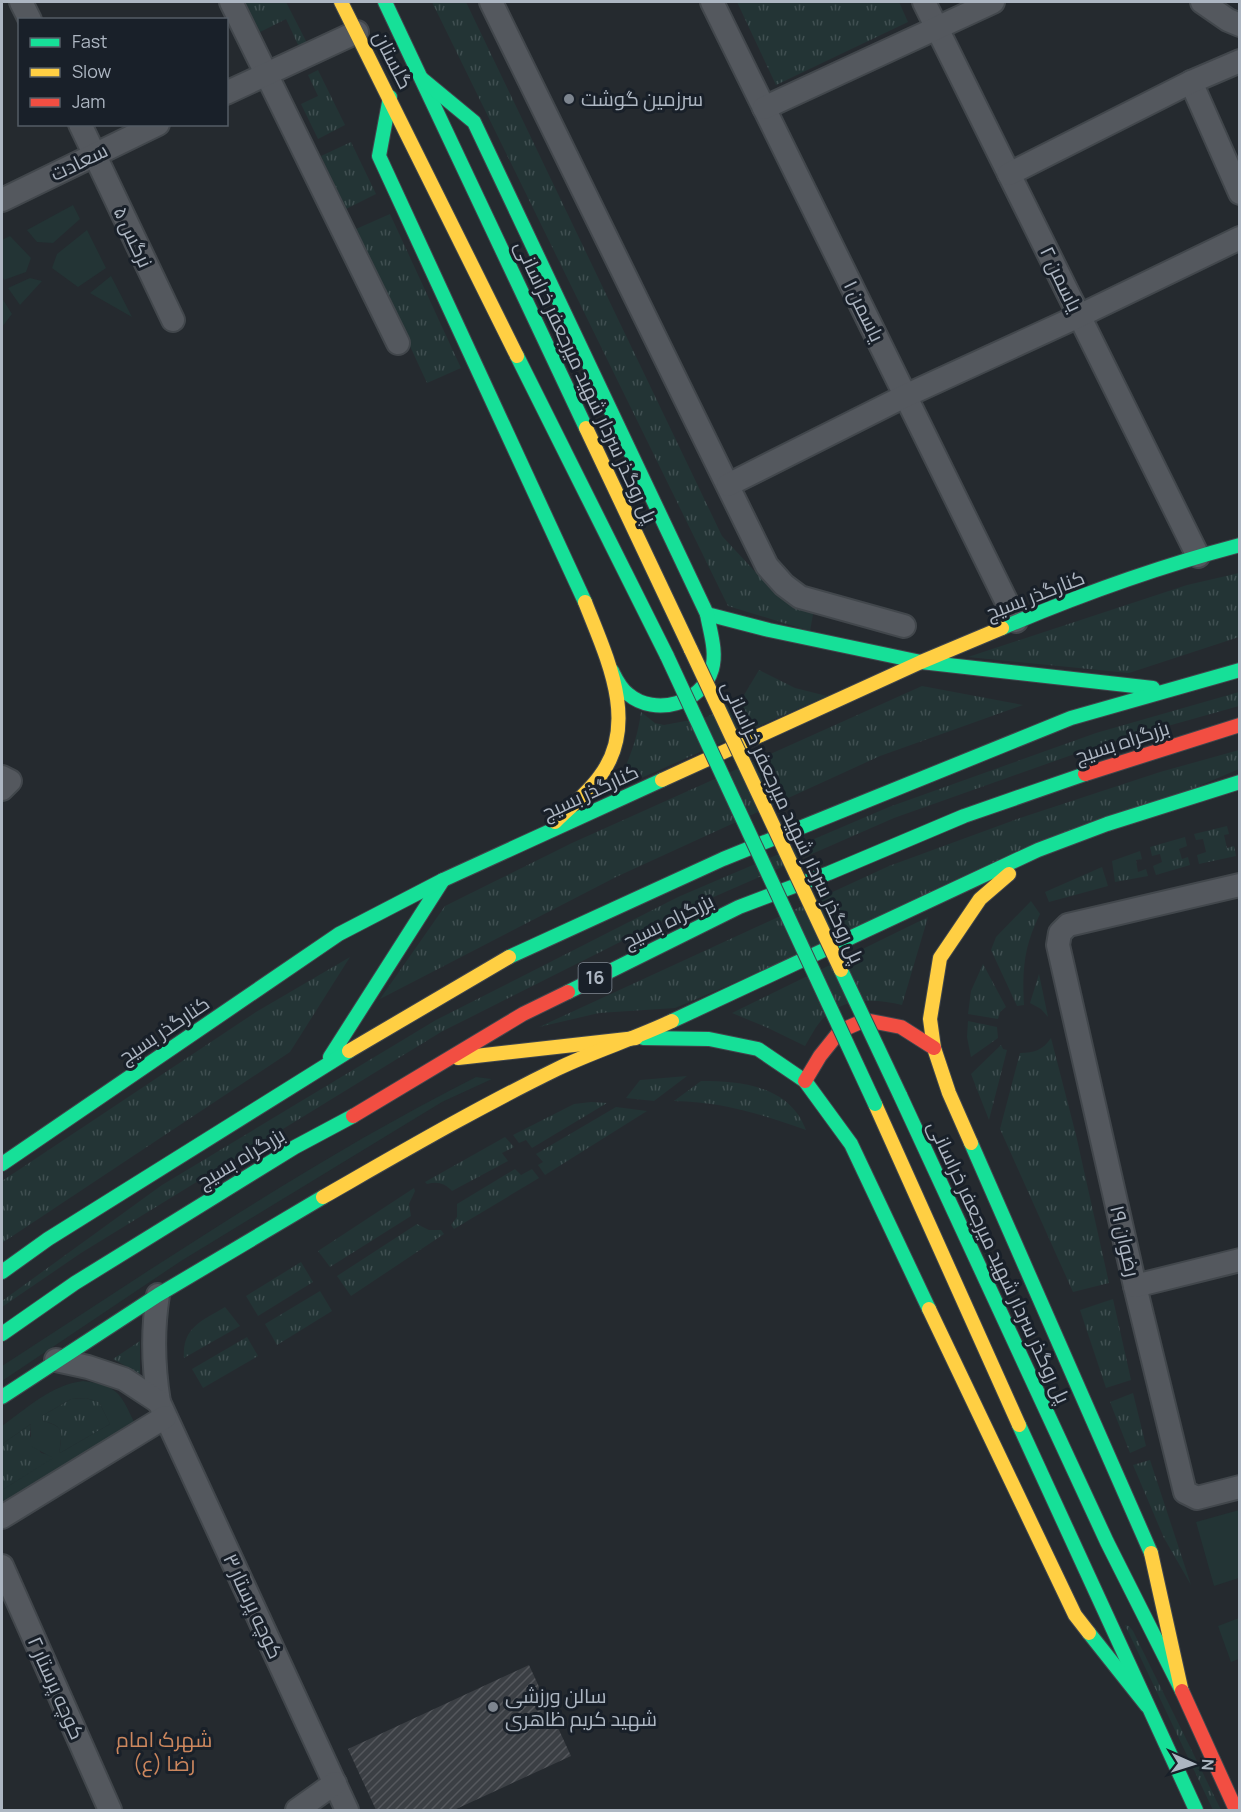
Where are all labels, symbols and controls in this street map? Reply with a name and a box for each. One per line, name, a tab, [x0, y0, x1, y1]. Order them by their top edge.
legend	[18, 18, 228, 126]
street label: گلستان	[367, 26, 420, 94]
text: Fast	[72, 29, 107, 53]
text: Slow	[72, 59, 112, 83]
place label: سرزمین گوشت	[581, 85, 703, 112]
text: Jam	[72, 89, 106, 113]
marker: سرزمین گوشت	[562, 92, 576, 106]
street label: سعادت	[46, 136, 112, 187]
street label: نرگس ۵	[108, 202, 159, 272]
street label: پل روگذر سردار شهید میرجعفر خراسانی	[509, 236, 664, 528]
street label: یاسمن ۲	[1034, 241, 1089, 317]
street label: یاسمن ۱	[838, 275, 891, 347]
street label: کنارگذر بسیج	[981, 563, 1089, 627]
street label: پل روگذر سردار شهید میرجعفر خراسانی	[716, 676, 871, 968]
street label: بزرگراه بسیج	[1071, 714, 1173, 770]
street label: کنارگذر بسیج	[537, 757, 643, 827]
street label: بزرگراه بسیج	[618, 887, 718, 955]
road number: 16	[578, 963, 612, 993]
street label: کنارگذر بسیج	[113, 989, 215, 1071]
street label: پل روگذر سردار شهید میرجعفر خراسانی	[922, 1116, 1077, 1408]
street label: بزرگراه بسیج	[192, 1121, 290, 1195]
street label: رضوان ۱۹	[1104, 1203, 1147, 1279]
street label: کوچه پرستار ۳	[217, 1549, 290, 1663]
street label: کوچه پرستار ۲	[22, 1632, 91, 1744]
place label: سالن ورزشی شهید کریم ظاهری	[505, 1682, 657, 1733]
marker: سالن ورزشی شهید کریم ظاهری	[486, 1700, 500, 1714]
district label: شهرک امام رضا (ع)	[116, 1725, 212, 1778]
north arrow	[1163, 1734, 1223, 1794]
text: N	[1197, 1758, 1219, 1771]

